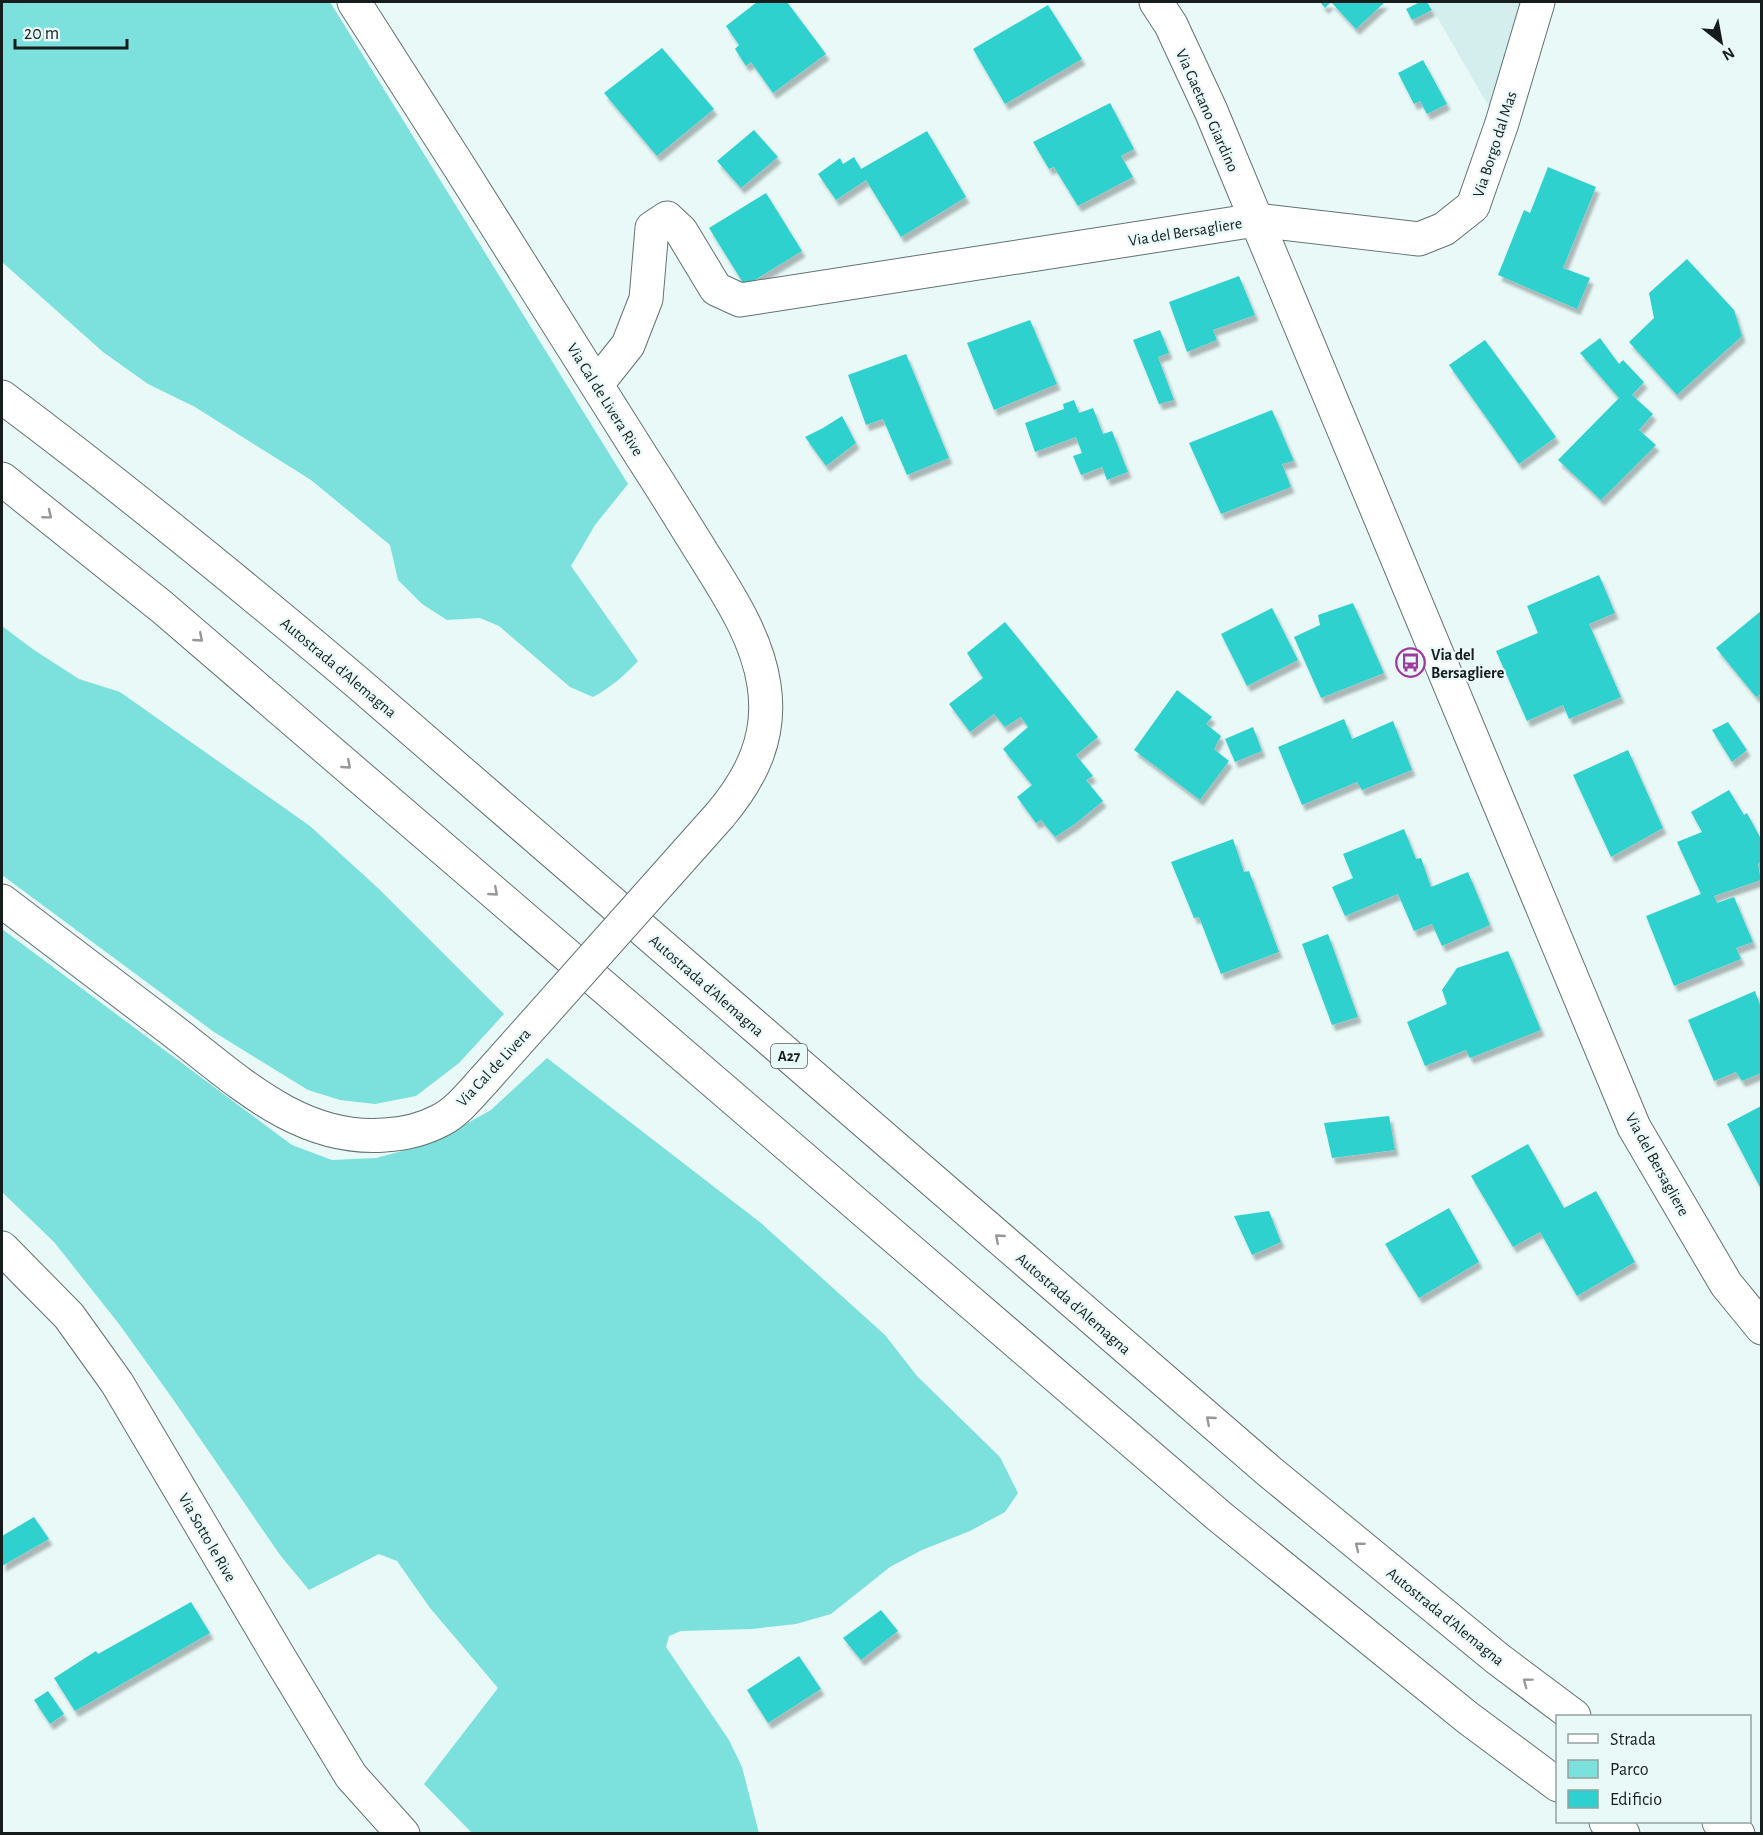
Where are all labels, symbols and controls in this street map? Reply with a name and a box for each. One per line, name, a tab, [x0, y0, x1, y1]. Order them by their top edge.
scale bar	[15, 12, 128, 50]
north arrow	[1691, 12, 1751, 72]
text: 20 m	[24, 25, 59, 43]
text: N	[1719, 44, 1737, 64]
street label: Via Gaetano Giardino	[1173, 47, 1241, 174]
street label: Via Borgo dal Mas	[1470, 89, 1520, 199]
street label: Via del Bersagliere	[1127, 215, 1243, 249]
street label: Via Cal de Livera Rive	[564, 340, 646, 459]
one-way arrow	[41, 507, 52, 518]
street label: Autostrada d'Alemagna	[277, 615, 399, 721]
one-way arrow	[192, 631, 203, 642]
bus stop icon: Via del Bersagliere	[1394, 647, 1426, 679]
place label: Via del Bersagliere	[1431, 647, 1505, 681]
one-way arrow	[340, 758, 351, 769]
one-way arrow	[487, 885, 498, 896]
street label: Autostrada d'Alemagna	[646, 932, 767, 1040]
street label: Via Cal de Livera	[454, 1026, 534, 1110]
road number: A27	[771, 1044, 807, 1068]
street label: Via del Bersagliere	[1622, 1110, 1692, 1219]
one-way arrow	[995, 1234, 1006, 1245]
street label: Autostrada d'Alemagna	[1013, 1250, 1134, 1358]
one-way arrow	[1206, 1417, 1217, 1428]
street label: Via Sotto le Rive	[175, 1491, 239, 1584]
one-way arrow	[1355, 1542, 1366, 1553]
street label: Autostrada d'Alemagna	[1384, 1565, 1507, 1669]
one-way arrow	[1523, 1678, 1534, 1689]
legend	[1556, 1715, 1751, 1823]
text: Strada	[1610, 1731, 1656, 1749]
text: Parco	[1610, 1761, 1649, 1779]
text: Edificio	[1610, 1791, 1662, 1809]

